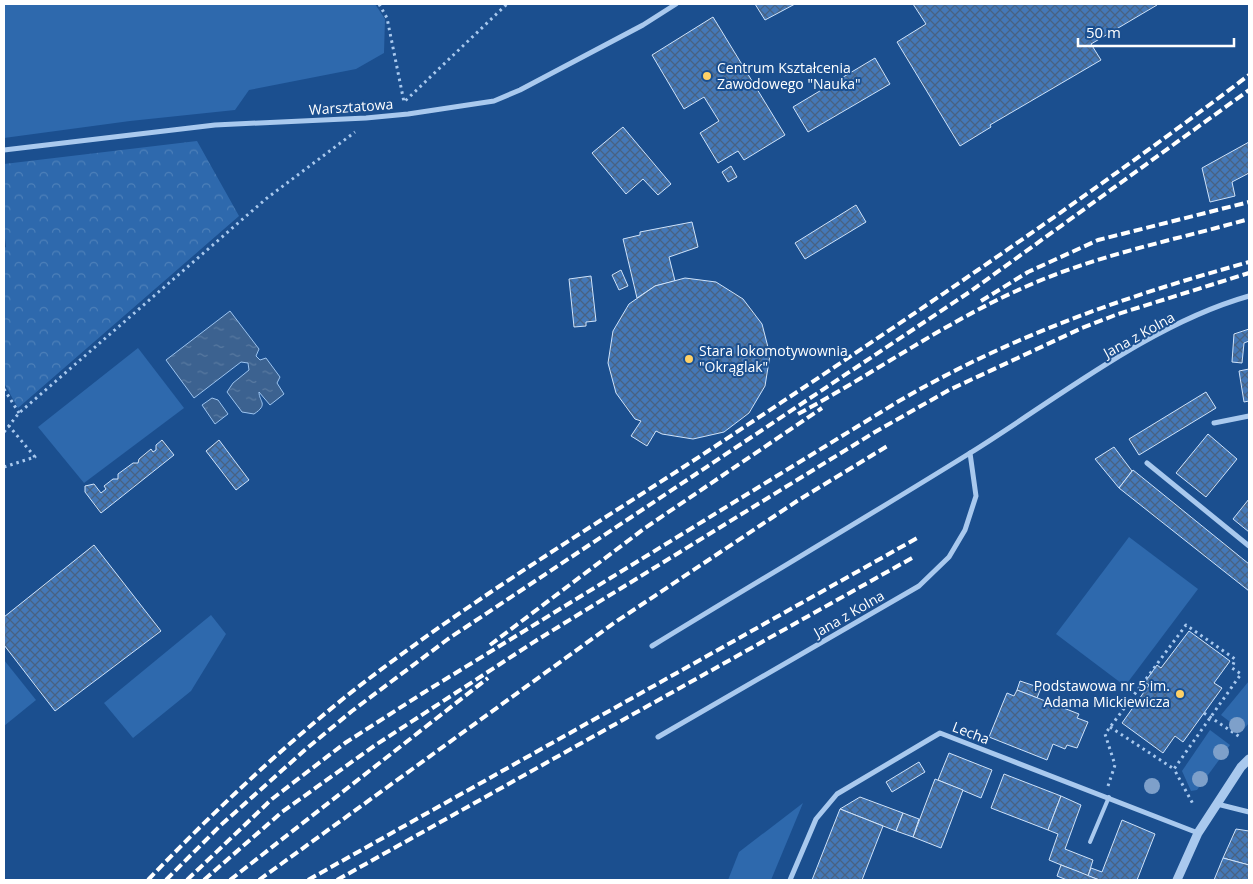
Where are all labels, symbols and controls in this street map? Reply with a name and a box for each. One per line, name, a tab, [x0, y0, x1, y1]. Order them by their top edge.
scale bar	[1078, 15, 1234, 47]
text: 50 m	[1086, 22, 1121, 42]
place label: Centrum Kształcenia Zawodowego "Nauka"	[717, 58, 861, 93]
marker: Centrum Kształcenia Zawodowego "Nauka"	[701, 70, 713, 82]
street label: Warsztatowa	[308, 94, 394, 119]
street label: Jana z Kolna	[1098, 307, 1178, 363]
place label: Stara lokomotywownia "Okrąglak"	[699, 341, 848, 376]
marker: Stara lokomotywownia "Okrąglak"	[683, 353, 695, 365]
street label: Jana z Kolna	[808, 586, 888, 642]
place label: Podstawowa nr 5 im. Adama Mickiewicza	[1034, 676, 1170, 711]
marker: Podstawowa nr 5 im. Adama Mickiewicza	[1174, 688, 1186, 700]
street label: Lecha	[950, 717, 992, 748]

